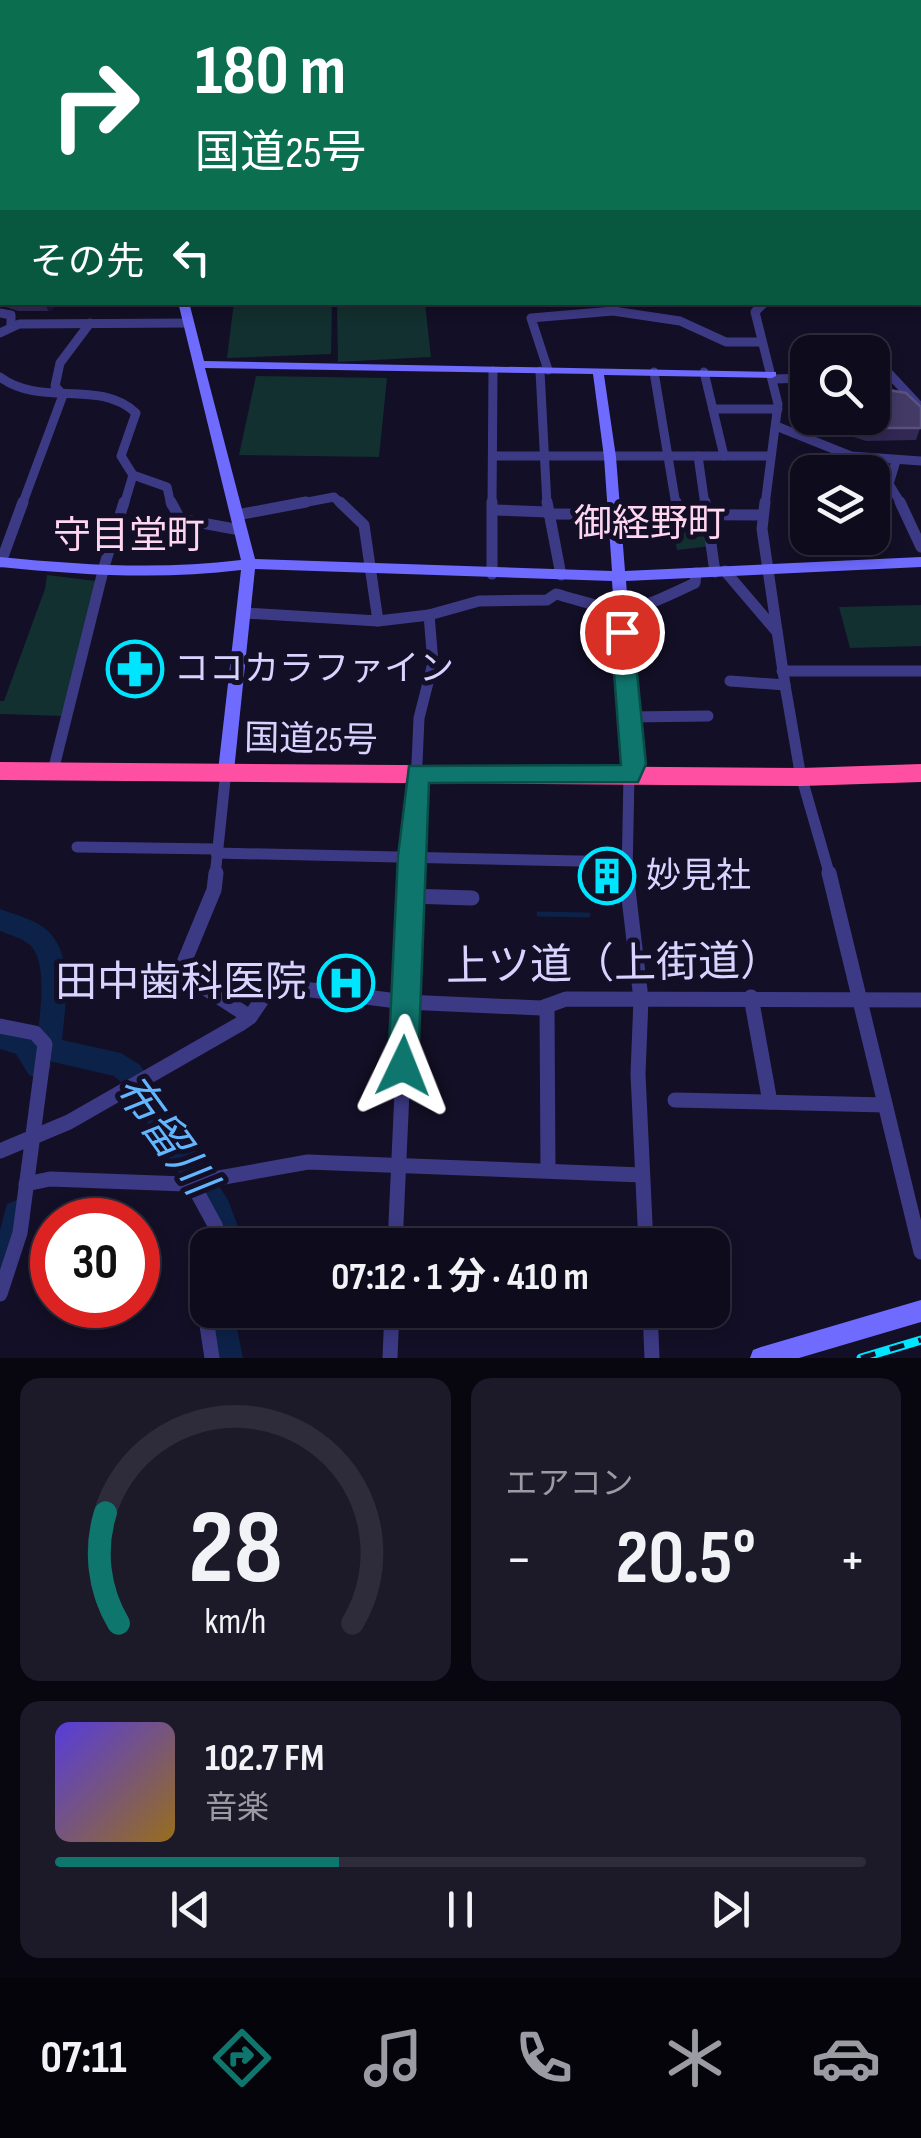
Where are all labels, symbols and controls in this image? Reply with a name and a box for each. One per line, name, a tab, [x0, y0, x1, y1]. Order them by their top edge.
text: 180 m	[195, 30, 346, 114]
icon: right	[30, 40, 160, 170]
text: 国道25号	[195, 126, 367, 181]
icon: left	[164, 230, 219, 285]
text: その先	[30, 240, 144, 285]
map controls	[790, 335, 890, 555]
button: search	[790, 335, 890, 435]
button: layers	[790, 455, 890, 555]
district label: 御経野町	[574, 502, 726, 547]
district label: 守目堂町	[53, 514, 205, 559]
pin	[580, 590, 665, 675]
icon: arrive	[595, 605, 650, 660]
pharmacy icon: ココカラファイン	[105, 639, 165, 699]
place label: ココカラファイン	[174, 648, 454, 691]
street label: 国道25号	[244, 717, 378, 763]
building icon: 妙見社	[577, 846, 637, 906]
place label: 妙見社	[646, 855, 751, 898]
street label: 上ツ道（上街道）	[446, 937, 782, 993]
hospital icon: 田中歯科医院	[316, 953, 376, 1013]
place label: 田中歯科医院	[55, 958, 307, 1009]
position arrow	[351, 1014, 455, 1118]
water label: 布留川	[102, 1064, 228, 1209]
speed limit sign: 30	[30, 1198, 160, 1328]
text: 07:12 · 1 分 · 410 m	[331, 1255, 589, 1300]
text: エアコン	[506, 1465, 634, 1504]
text: 28	[188, 1487, 283, 1612]
text: 20.5°	[616, 1514, 756, 1605]
text: −	[506, 1527, 532, 1594]
text: +	[839, 1527, 866, 1594]
text: km/h	[204, 1601, 266, 1644]
text: 102.7 FM	[205, 1736, 324, 1781]
text: 音楽	[205, 1789, 269, 1828]
icon: previous	[163, 1882, 218, 1937]
icon: pause	[433, 1882, 488, 1937]
icon: next	[703, 1882, 758, 1937]
icon: directions	[207, 2023, 277, 2093]
icon: music	[358, 2023, 428, 2093]
icon: phone	[509, 2023, 579, 2093]
icon: climate	[660, 2023, 730, 2093]
icon: car	[811, 2023, 881, 2093]
text: 07:11	[40, 2031, 127, 2086]

